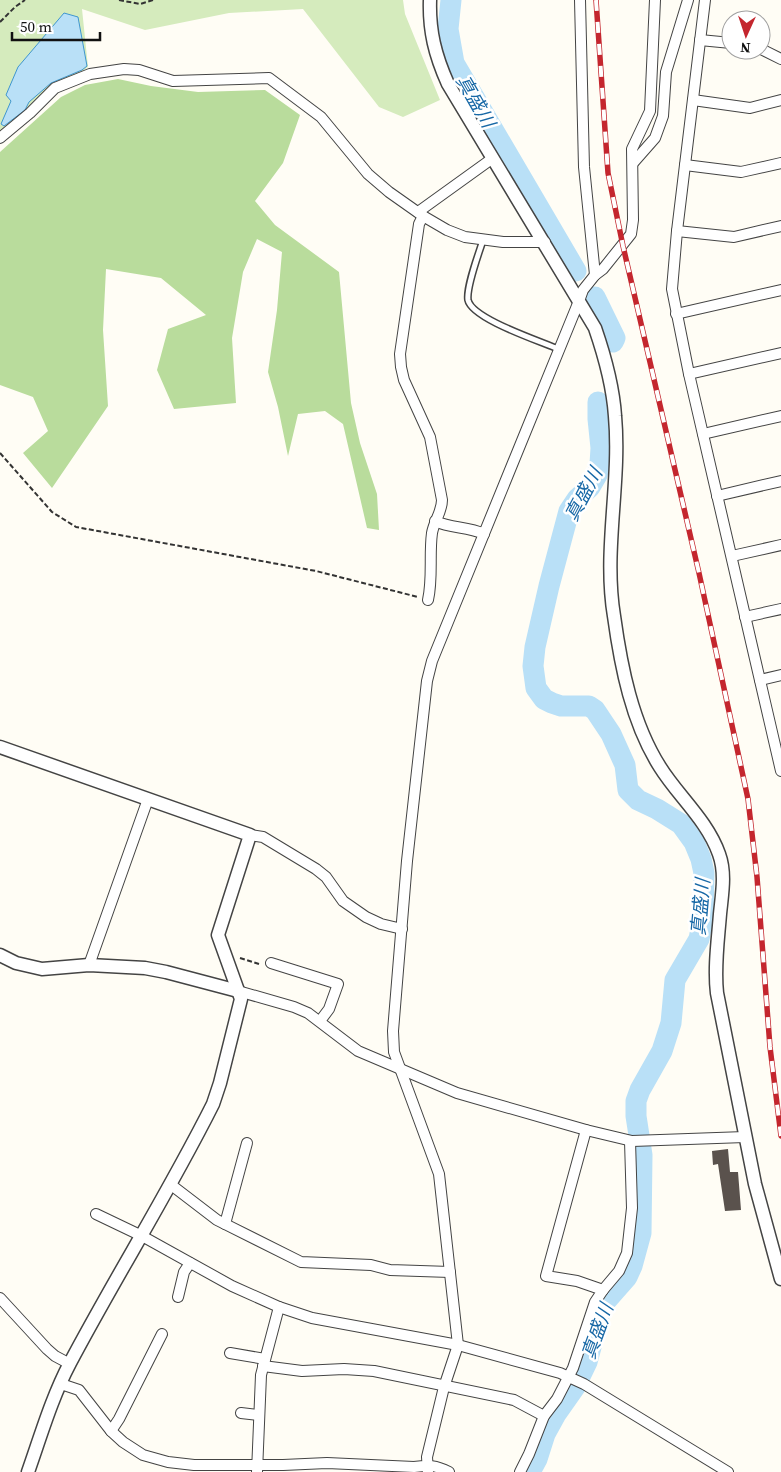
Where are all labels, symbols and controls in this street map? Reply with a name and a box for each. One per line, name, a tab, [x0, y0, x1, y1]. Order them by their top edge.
scale bar	[12, 10, 100, 42]
north arrow	[721, 10, 771, 60]
text: 50 m	[20, 16, 52, 37]
text: N	[740, 38, 751, 58]
water label: 真盛川	[450, 70, 503, 134]
water label: 真盛川	[558, 461, 609, 525]
water label: 真盛川	[685, 875, 716, 937]
water label: 真盛川	[575, 1298, 620, 1362]

